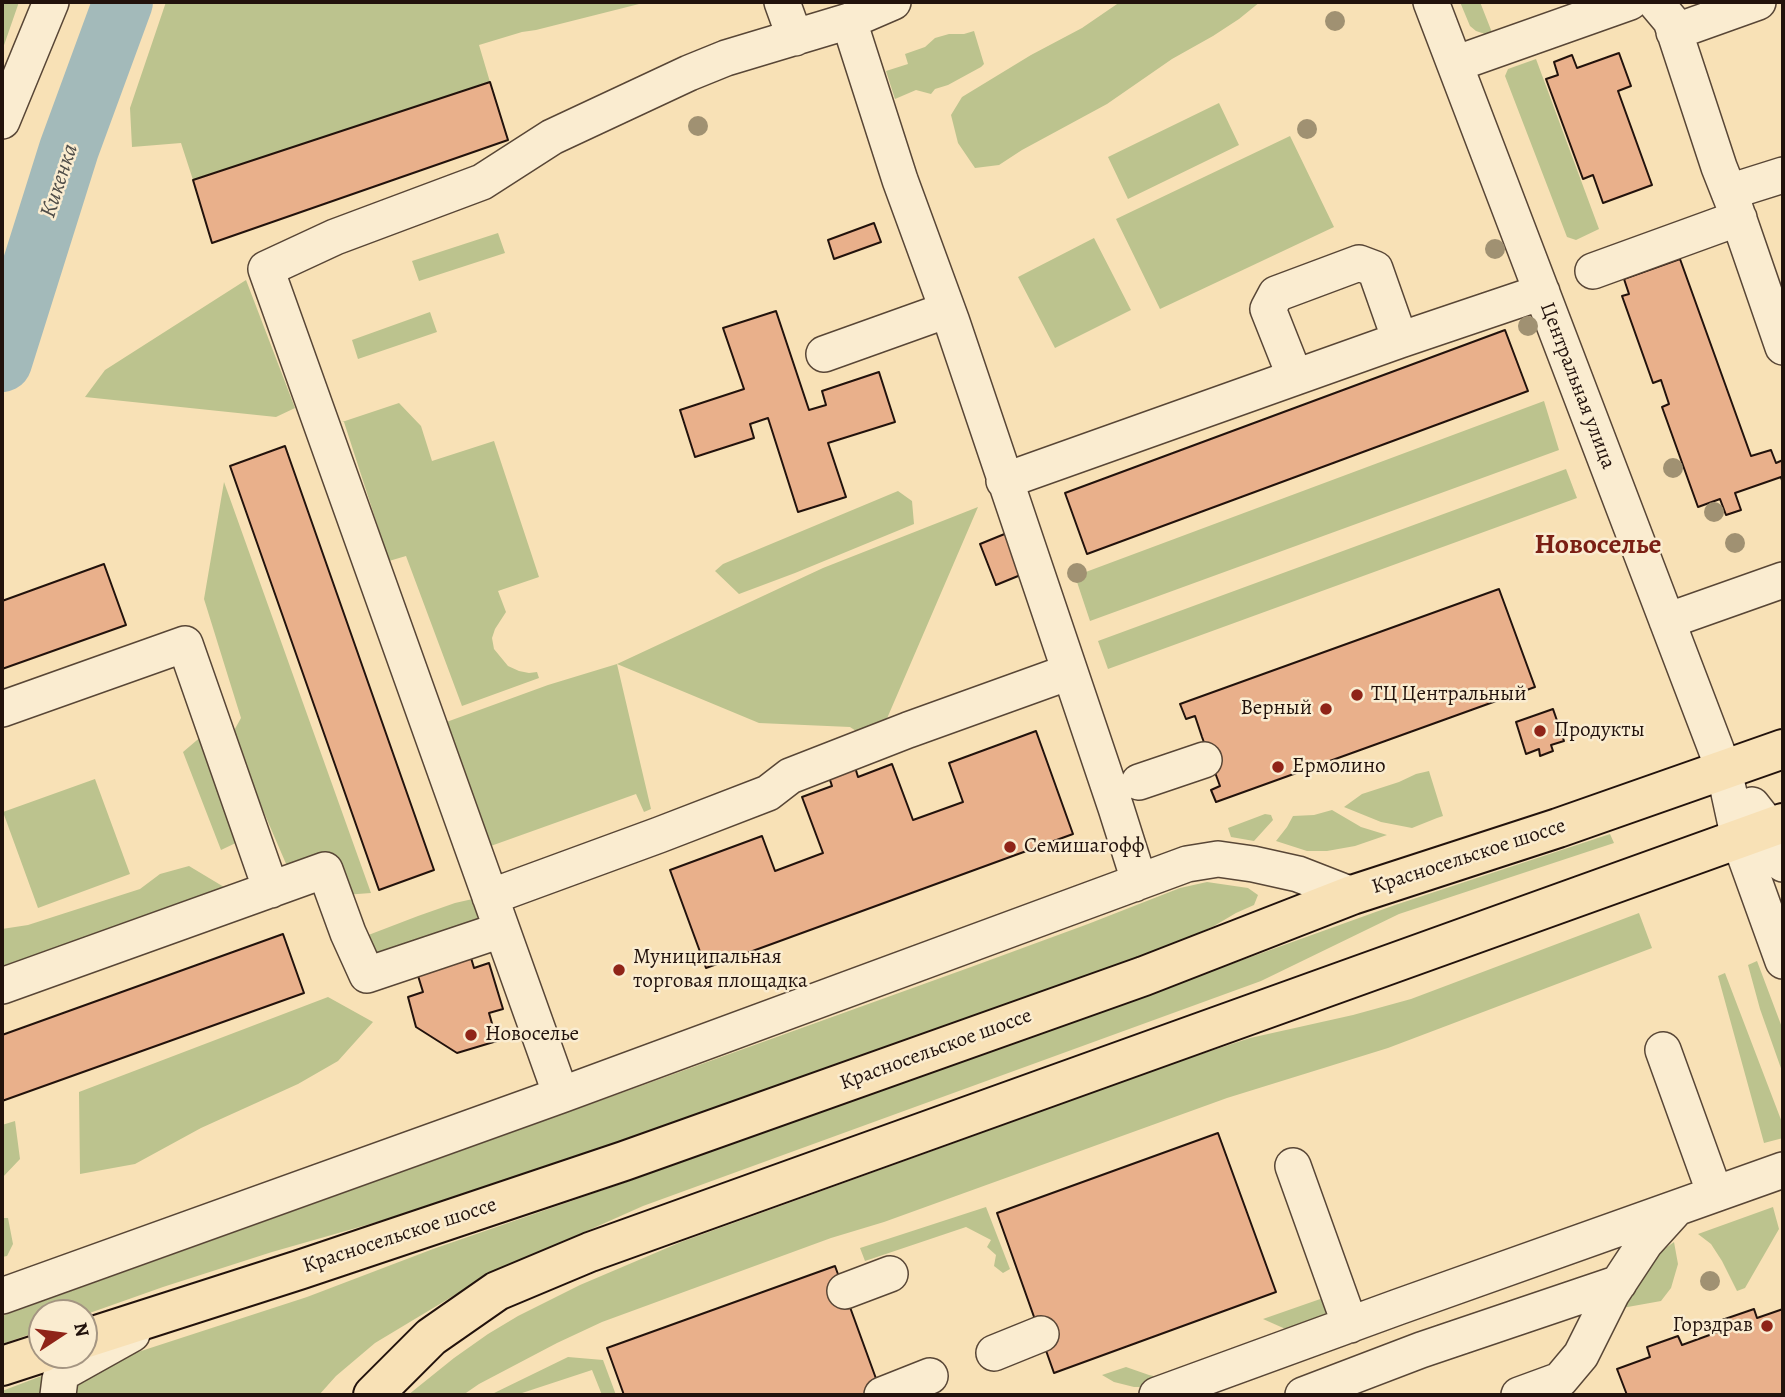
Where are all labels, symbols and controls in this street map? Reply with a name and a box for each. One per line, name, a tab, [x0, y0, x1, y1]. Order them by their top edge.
water label: Кикенка	[35, 140, 85, 222]
street label: Центральная улица	[1534, 299, 1620, 473]
district label: Новоселье	[1534, 529, 1662, 563]
place label: ТЦ Центральный	[1371, 682, 1526, 708]
marker: ТЦ Центральный	[1349, 687, 1365, 703]
place label: Верный	[1241, 696, 1312, 722]
marker: Верный	[1318, 701, 1334, 717]
place label: Продукты	[1554, 718, 1645, 744]
marker: Продукты	[1532, 723, 1548, 739]
place label: Ермолино	[1292, 754, 1386, 780]
marker: Ермолино	[1270, 759, 1286, 775]
street label: Красносельское шоссе	[1369, 814, 1569, 900]
place label: Семишагофф	[1024, 834, 1144, 860]
marker: Семишагофф	[1002, 839, 1018, 855]
place label: Муниципальная торговая площадка	[633, 945, 808, 995]
marker: Муниципальная торговая площадка	[611, 962, 627, 978]
street label: Красносельское шоссе	[837, 1004, 1035, 1096]
place label: Новоселье	[485, 1022, 579, 1048]
marker: Новоселье	[463, 1027, 479, 1043]
street label: Красносельское шоссе	[300, 1193, 500, 1279]
north arrow	[28, 1299, 98, 1369]
place label: Горздрав	[1672, 1313, 1753, 1339]
marker: Горздрав	[1759, 1318, 1775, 1334]
text: N	[67, 1320, 96, 1339]

